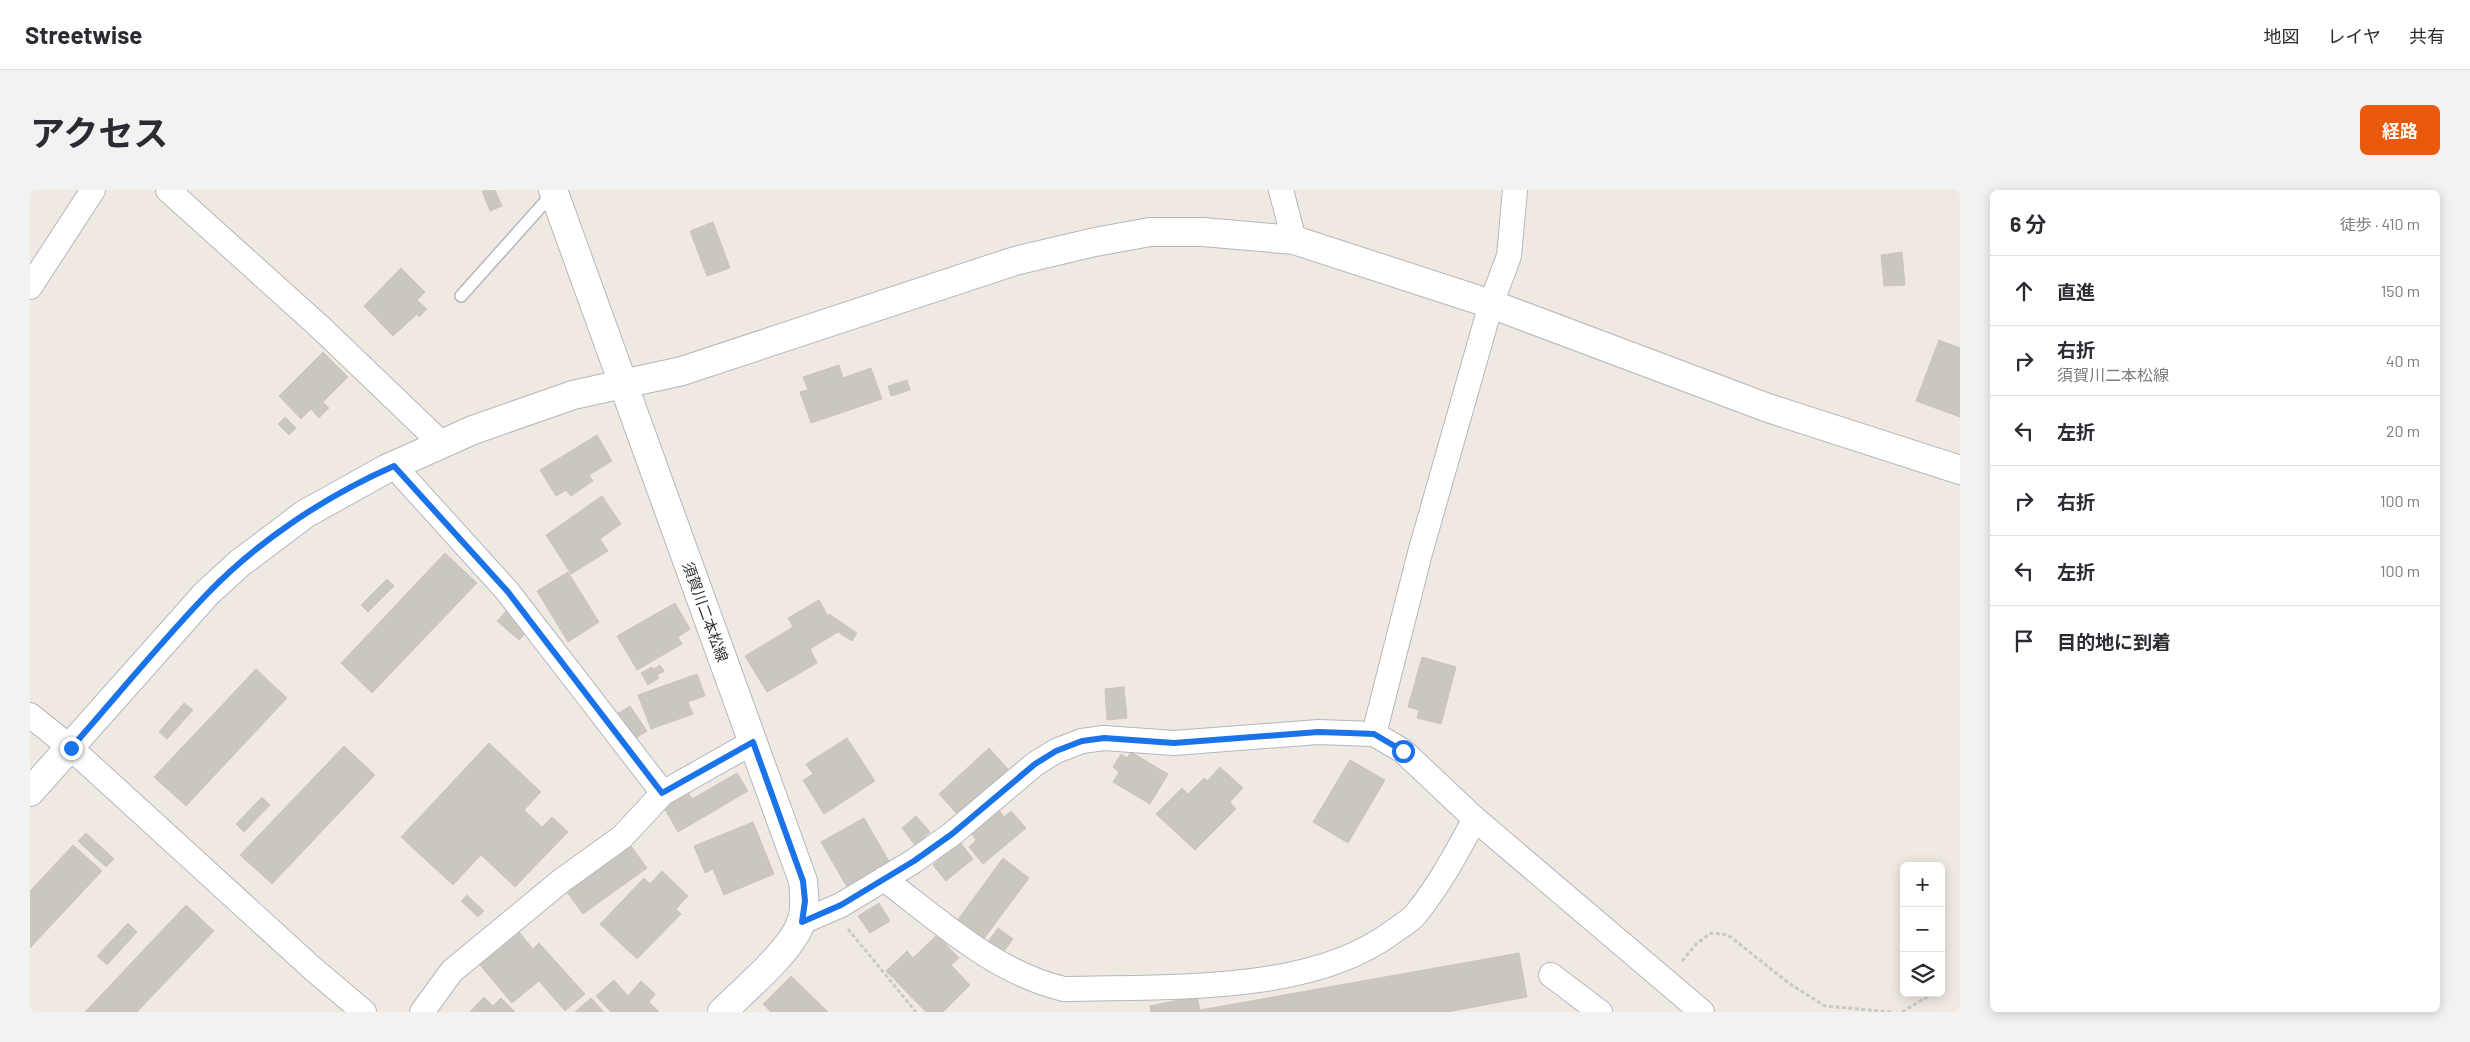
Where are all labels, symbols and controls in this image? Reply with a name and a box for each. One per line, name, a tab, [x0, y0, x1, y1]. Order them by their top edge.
text: Streetwise	[25, 20, 142, 49]
text: 地図	[2264, 25, 2300, 47]
text: レイヤ	[2328, 25, 2381, 47]
text: 共有	[2409, 25, 2445, 47]
button: 経路	[2360, 105, 2440, 155]
text: アクセス	[30, 111, 168, 153]
text: 6 分	[2010, 211, 2046, 236]
text: 徒歩 · 410 m	[2340, 214, 2420, 233]
icon: ahead	[2010, 277, 2038, 305]
text: 直進	[2057, 280, 2095, 303]
text: 150 m	[2381, 281, 2420, 300]
text: 右折	[2057, 338, 2095, 361]
icon: right	[2010, 347, 2038, 375]
text: 40 m	[2386, 351, 2420, 370]
text: 須賀川二本松線	[2057, 365, 2169, 384]
icon: left	[2010, 417, 2038, 445]
text: 左折	[2057, 420, 2095, 443]
text: 20 m	[2386, 421, 2420, 440]
icon: right	[2010, 487, 2038, 515]
text: 右折	[2057, 490, 2095, 513]
text: 100 m	[2380, 491, 2420, 510]
icon: left	[2010, 557, 2038, 585]
street label: 須賀川二本松線	[680, 559, 732, 664]
text: 左折	[2057, 560, 2095, 583]
text: 100 m	[2380, 561, 2420, 580]
icon: arrive	[2010, 627, 2038, 655]
text: 目的地に到着	[2057, 630, 2171, 653]
route end	[60, 737, 83, 760]
route start	[1392, 740, 1415, 763]
map controls	[1900, 862, 1945, 997]
button: +	[1900, 862, 1945, 907]
button: −	[1900, 907, 1945, 952]
button: layers	[1900, 952, 1945, 997]

